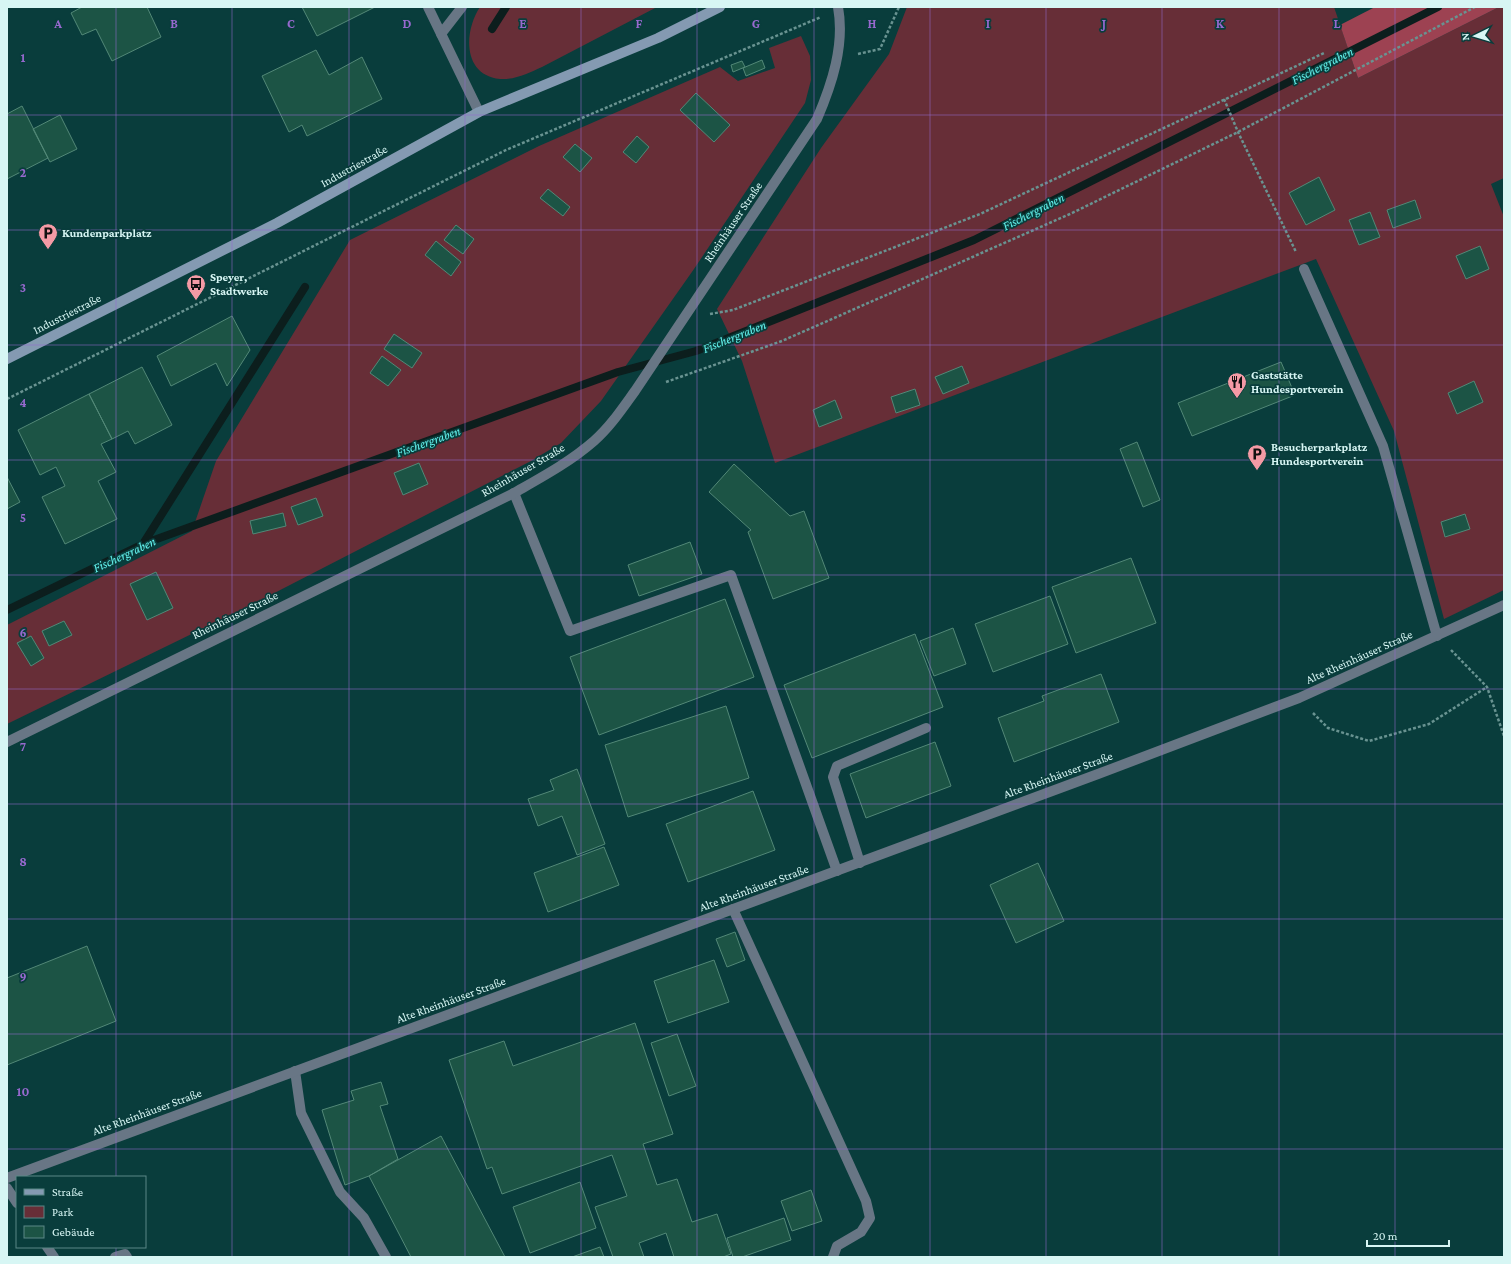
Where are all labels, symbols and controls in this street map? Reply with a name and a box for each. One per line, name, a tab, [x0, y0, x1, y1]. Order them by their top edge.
text: A	[53, 16, 62, 31]
text: B	[170, 16, 178, 31]
text: C	[287, 16, 295, 31]
text: D	[403, 16, 412, 31]
text: E	[519, 16, 527, 31]
text: F	[636, 16, 643, 31]
text: G	[752, 16, 760, 31]
text: H	[868, 16, 877, 31]
text: I	[986, 16, 990, 31]
text: J	[1100, 16, 1106, 31]
text: K	[1216, 16, 1225, 31]
text: L	[1334, 16, 1341, 31]
north arrow	[1455, 16, 1495, 56]
text: N	[1459, 32, 1471, 41]
water label: Fischergraben	[1289, 43, 1356, 87]
text: 1	[21, 50, 26, 65]
street label: Industriestraße	[318, 142, 390, 190]
text: 2	[20, 165, 27, 180]
street label: Rheinhäuser Straße	[701, 179, 765, 265]
water label: Fischergraben	[1000, 189, 1067, 233]
parking icon: Kundenparkplatz	[37, 222, 59, 250]
place label: Kundenparkplatz	[62, 226, 152, 240]
place label: Speyer, Stadtwerke	[210, 270, 269, 298]
bus stop icon: Speyer, Stadtwerke	[185, 273, 207, 301]
text: 3	[20, 280, 26, 295]
street label: Industriestraße	[31, 291, 103, 337]
water label: Fischergraben	[700, 317, 769, 356]
place label: Gaststätte Hundesportverein	[1251, 368, 1344, 396]
restaurant icon: Gaststätte Hundesportverein	[1226, 371, 1248, 399]
text: 4	[19, 395, 27, 410]
water label: Fischergraben	[394, 423, 463, 460]
street label: Rheinhäuser Straße	[479, 440, 567, 500]
place label: Besucherparkplatz Hundesportverein	[1271, 440, 1368, 468]
parking icon: Besucherparkplatz Hundesportverein	[1246, 443, 1268, 471]
text: 5	[20, 510, 26, 525]
water label: Fischergraben	[91, 533, 158, 575]
street label: Rheinhäuser Straße	[190, 588, 280, 642]
text: 6	[19, 625, 27, 640]
street label: Alte Rheinhäuser Straße	[1303, 627, 1415, 687]
text: 7	[20, 739, 26, 754]
street label: Alte Rheinhäuser Straße	[1001, 749, 1115, 801]
text: 8	[19, 854, 27, 869]
street label: Alte Rheinhäuser Straße	[697, 862, 811, 914]
text: 9	[19, 969, 27, 984]
street label: Alte Rheinhäuser Straße	[394, 974, 508, 1026]
text: 10	[17, 1084, 29, 1099]
street label: Alte Rheinhäuser Straße	[90, 1086, 204, 1138]
legend	[16, 1176, 146, 1248]
text: Straße	[52, 1185, 83, 1199]
text: Park	[52, 1205, 74, 1219]
scale bar	[1367, 1222, 1449, 1248]
text: Gebäude	[52, 1225, 94, 1239]
text: 20 m	[1373, 1229, 1398, 1243]

